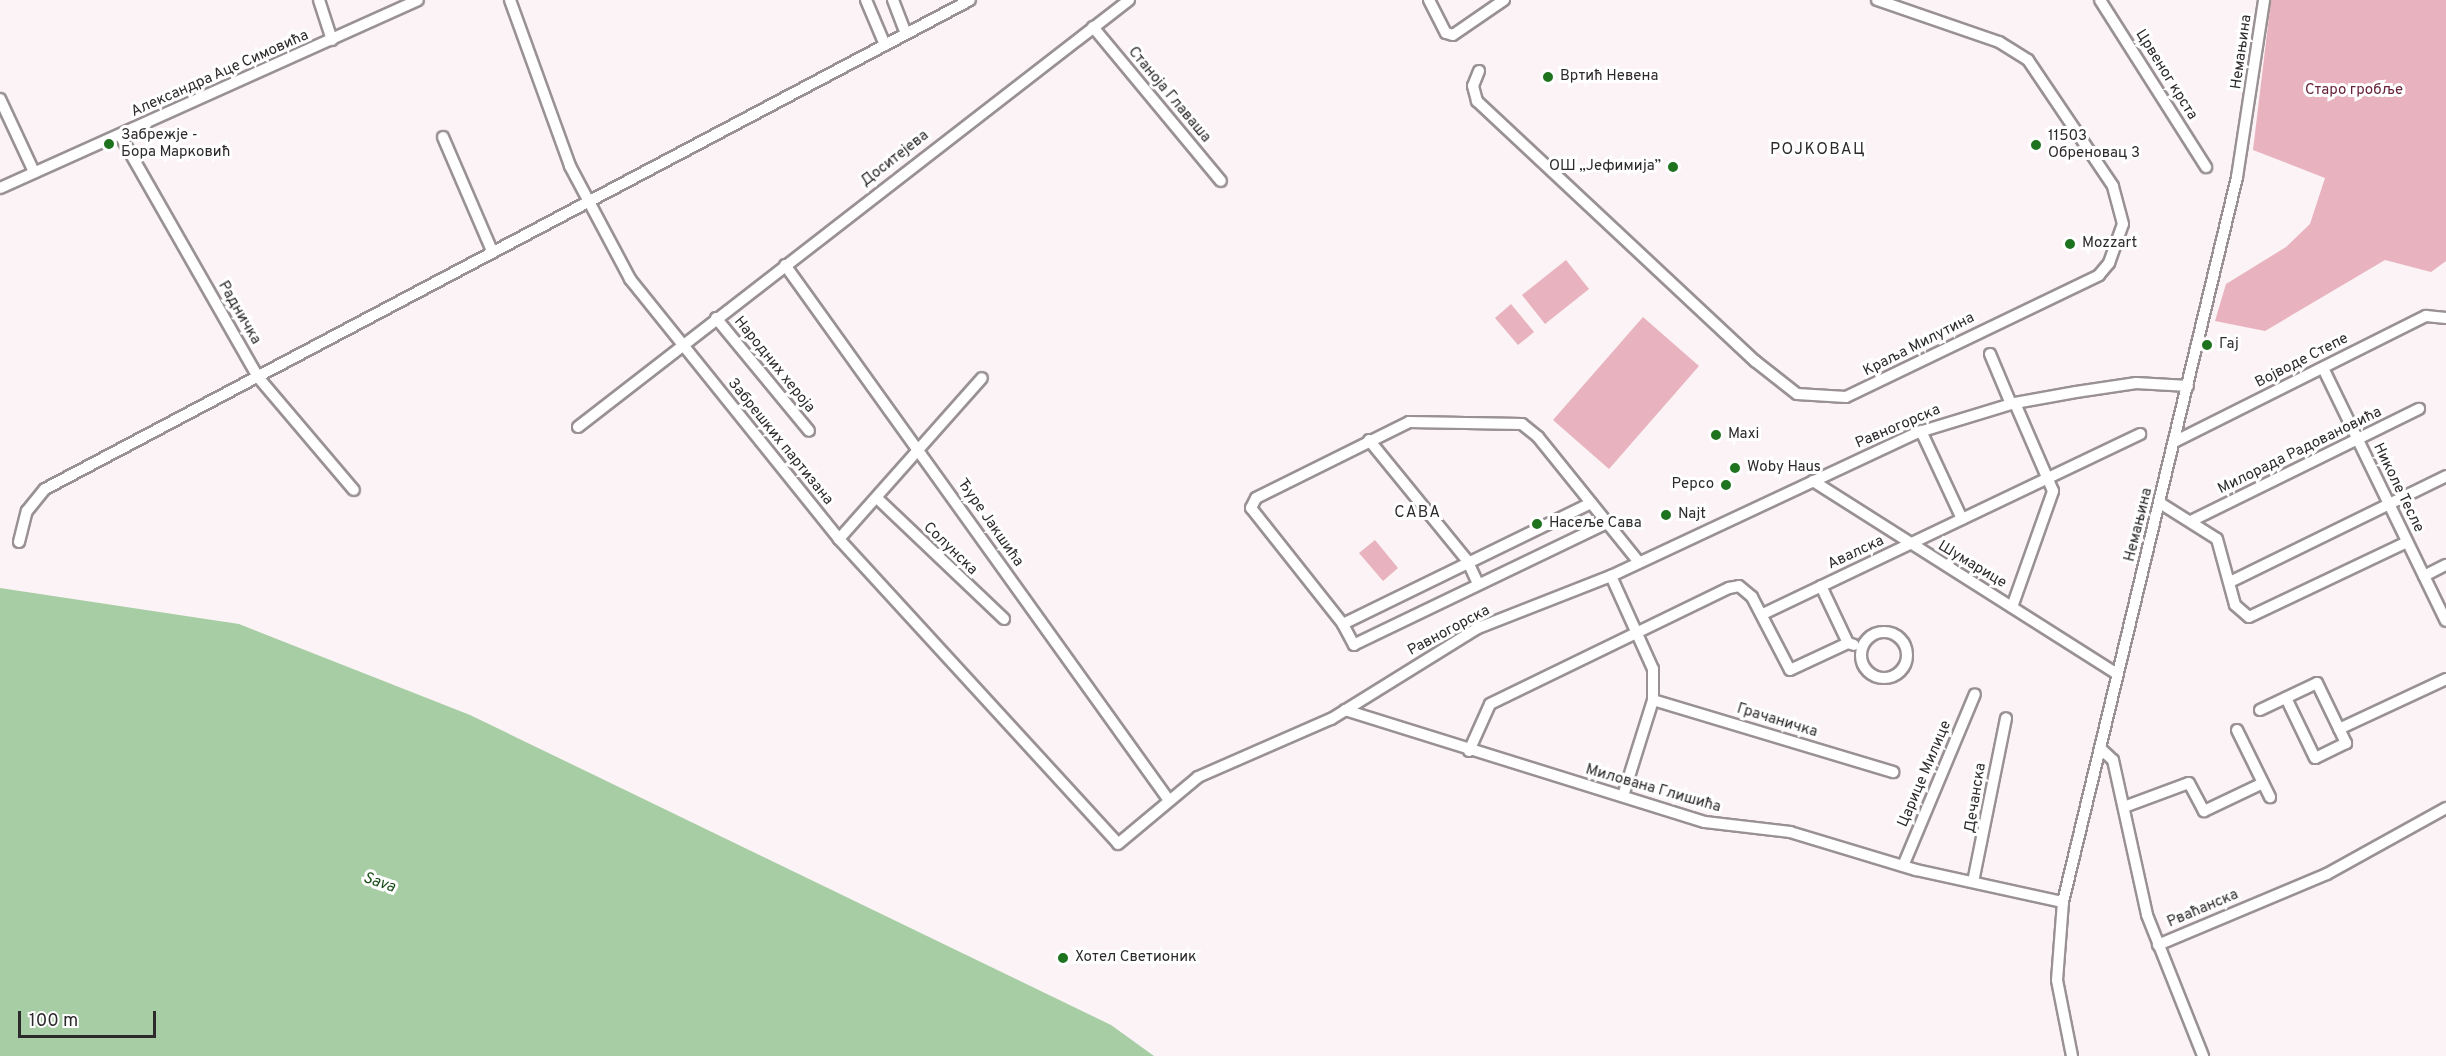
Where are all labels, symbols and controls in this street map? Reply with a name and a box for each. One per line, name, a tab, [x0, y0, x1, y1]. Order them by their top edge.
street label: Немањина	[2228, 13, 2256, 91]
street label: Александра Аце Симовића	[128, 27, 312, 121]
street label: Црвеног крста	[2131, 27, 2201, 123]
street label: Станоја Главаша	[1124, 44, 1214, 146]
place label: Вртић Невена	[1560, 68, 1658, 86]
marker: Вртић Невена	[1541, 70, 1555, 84]
park label: Старо гробље	[2305, 82, 2403, 100]
place label: Забрежје - Бора Марковић	[121, 126, 230, 161]
street label: Доситејева	[858, 127, 932, 191]
place label: 11503 Обреновац 3	[2048, 127, 2140, 162]
marker: Забрежје - Бора Марковић	[102, 137, 116, 151]
marker: 11503 Обреновац 3	[2029, 138, 2043, 152]
district label: РОЈКОВАЦ	[1770, 140, 1866, 160]
place label: ОШ „Јефимија”	[1549, 158, 1661, 176]
marker: ОШ „Јефимија”	[1666, 160, 1680, 174]
place label: Mozzart	[2082, 235, 2137, 253]
marker: Mozzart	[2063, 237, 2077, 251]
street label: Радничка	[214, 278, 264, 348]
street label: Краља Милутина	[1860, 309, 1978, 381]
street label: Народних хероја	[730, 313, 818, 417]
street label: Војводе Степе	[2252, 330, 2352, 392]
place label: Гај	[2219, 336, 2239, 354]
marker: Гај	[2200, 338, 2214, 352]
street label: Забрешких партизана	[723, 375, 837, 509]
street label: Равногорска	[1853, 401, 1943, 453]
street label: Милорада Радовановића	[2215, 403, 2385, 499]
place label: Maxi	[1728, 426, 1759, 444]
marker: Maxi	[1709, 428, 1723, 442]
street label: Николе Тесле	[2369, 440, 2427, 536]
place label: Woby Haus	[1747, 459, 1821, 477]
marker: Woby Haus	[1728, 461, 1742, 475]
street label: Ђуре Јакшића	[953, 476, 1027, 570]
place label: Pepco	[1672, 476, 1714, 494]
marker: Pepco	[1719, 478, 1733, 492]
street label: Немањина	[2121, 486, 2157, 564]
district label: САВА	[1394, 503, 1442, 523]
place label: Najt	[1678, 506, 1706, 524]
marker: Najt	[1659, 508, 1673, 522]
place label: Насеље Сава	[1549, 515, 1642, 533]
marker: Насеље Сава	[1530, 517, 1544, 531]
street label: Солунска	[919, 519, 981, 579]
street label: Авалска	[1825, 532, 1887, 574]
street label: Шумарице	[1934, 538, 2010, 592]
street label: Равногорска	[1405, 602, 1493, 660]
street label: Грачаничка	[1735, 700, 1819, 742]
street label: Царице Милице	[1894, 718, 1956, 830]
street label: Милована Глишића	[1583, 761, 1723, 817]
street label: Дечанска	[1962, 762, 1990, 834]
water label: Sava	[360, 869, 398, 897]
street label: Рваћанска	[2165, 886, 2241, 932]
place label: Хотел Светионик	[1075, 949, 1197, 967]
marker: Хотел Светионик	[1056, 951, 1070, 965]
scale bar	[21, 999, 159, 1037]
text: 100 m	[29, 1010, 78, 1033]

